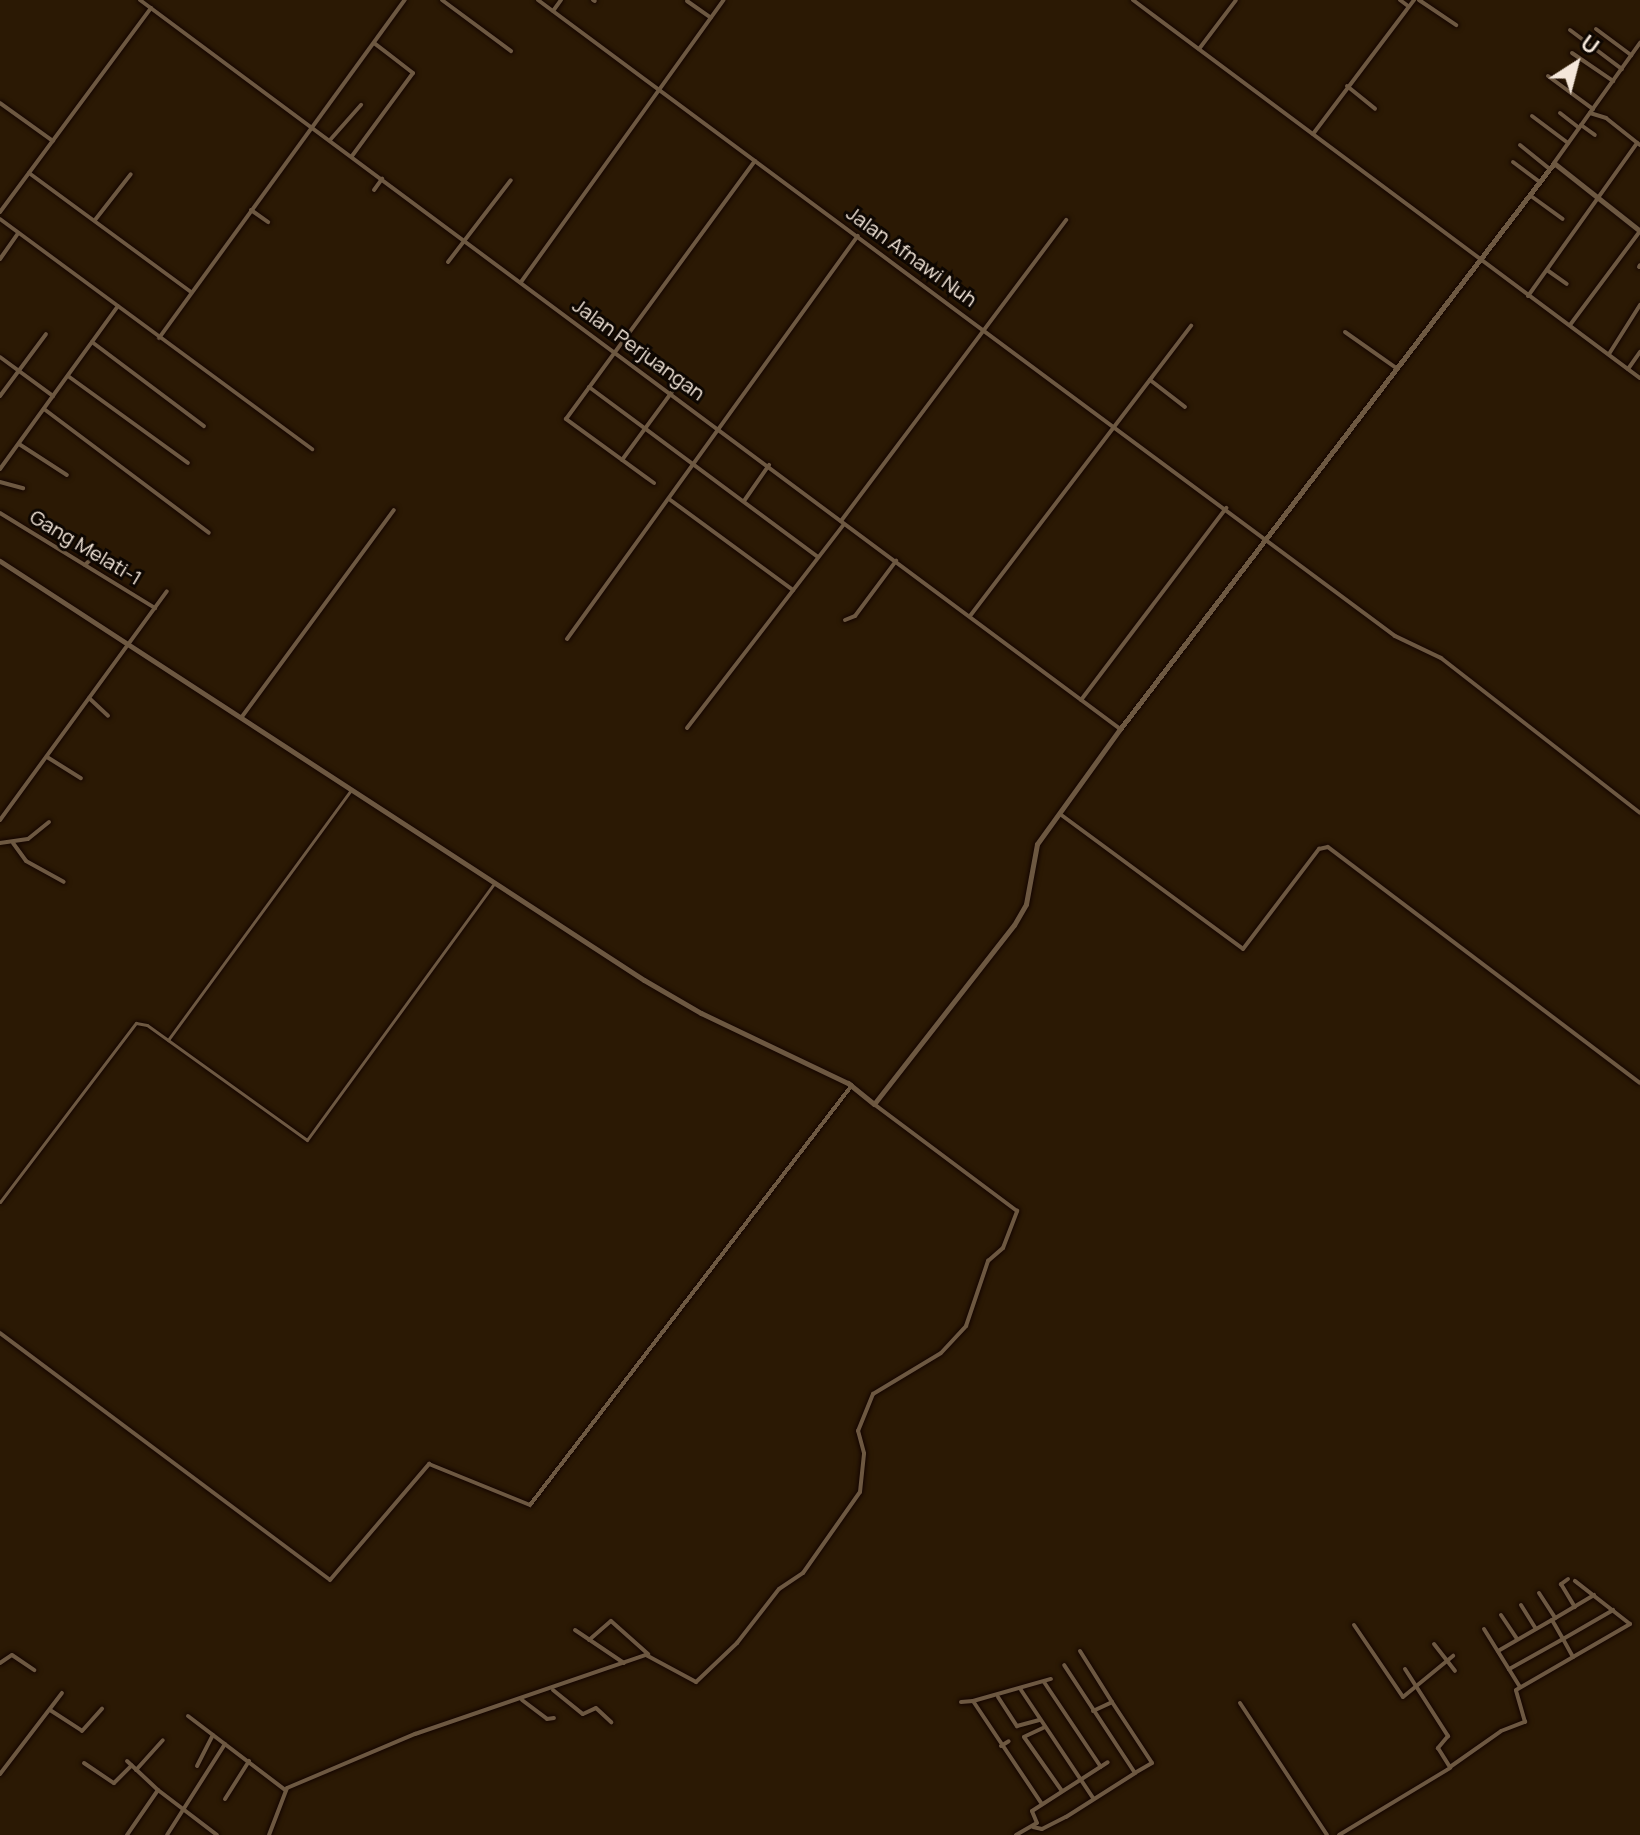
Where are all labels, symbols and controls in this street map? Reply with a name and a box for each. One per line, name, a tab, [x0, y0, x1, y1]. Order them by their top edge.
north arrow	[1536, 24, 1616, 104]
text: U	[1575, 28, 1605, 61]
street label: Jalan Afnawi Nuh	[842, 201, 982, 311]
street label: Jalan Perjuangan	[568, 293, 710, 405]
street label: Gang Melati-1	[26, 504, 146, 590]

